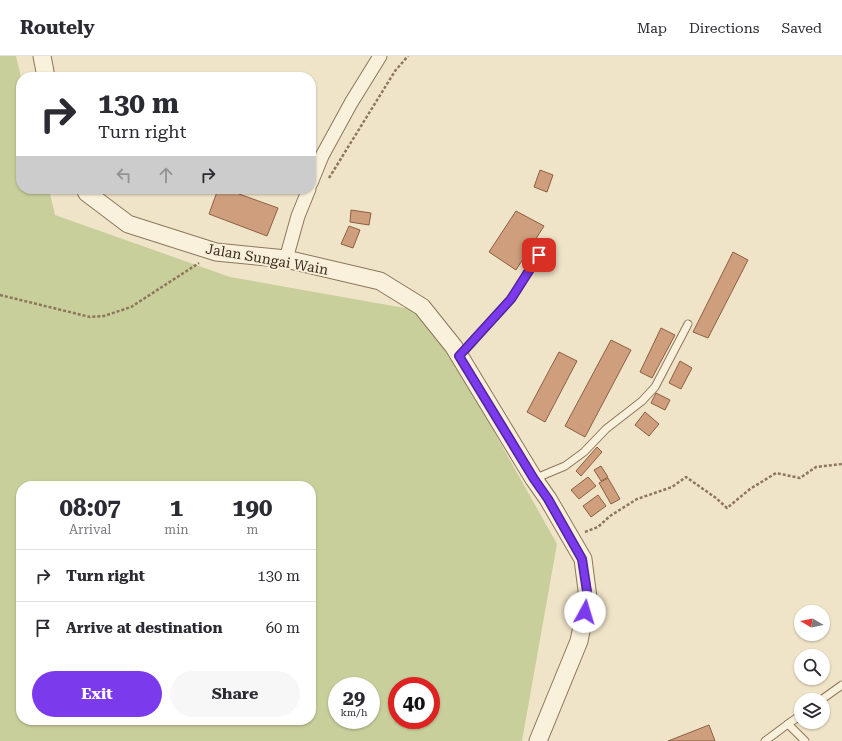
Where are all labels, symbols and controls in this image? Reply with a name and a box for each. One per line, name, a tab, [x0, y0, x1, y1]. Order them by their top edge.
text: Routely	[20, 16, 95, 39]
text: Map	[637, 20, 667, 36]
text: Directions	[689, 20, 759, 36]
text: Saved	[781, 20, 822, 36]
text: 130 m	[98, 87, 179, 120]
icon: right	[32, 88, 84, 140]
text: Turn right	[98, 121, 186, 142]
icon: left	[113, 164, 135, 186]
icon: ahead	[155, 164, 177, 186]
icon: right	[197, 164, 219, 186]
pin	[522, 238, 556, 272]
street label: Jalan Sungai Wain	[204, 240, 330, 278]
icon: arrive	[528, 244, 550, 266]
text: 08:07	[60, 494, 121, 522]
text: 1	[170, 494, 183, 522]
text: 190	[232, 494, 273, 522]
text: Arrival	[69, 522, 111, 537]
text: min	[164, 522, 189, 537]
text: m	[246, 522, 258, 537]
icon: right	[32, 565, 54, 587]
text: Turn right	[66, 567, 145, 585]
text: 130 m	[257, 567, 300, 585]
position arrow	[564, 591, 606, 633]
north arrow	[794, 605, 830, 641]
map controls	[794, 605, 830, 729]
icon: arrive	[32, 617, 54, 639]
text: Arrive at destination	[66, 619, 222, 637]
text: 60 m	[266, 619, 300, 637]
button: search	[794, 649, 830, 685]
button: Exit	[32, 671, 162, 717]
button: Share	[170, 671, 300, 717]
speed limit sign: 40	[388, 677, 440, 729]
text: 29	[343, 686, 365, 710]
button: layers	[794, 693, 830, 729]
text: km/h	[341, 707, 367, 718]

